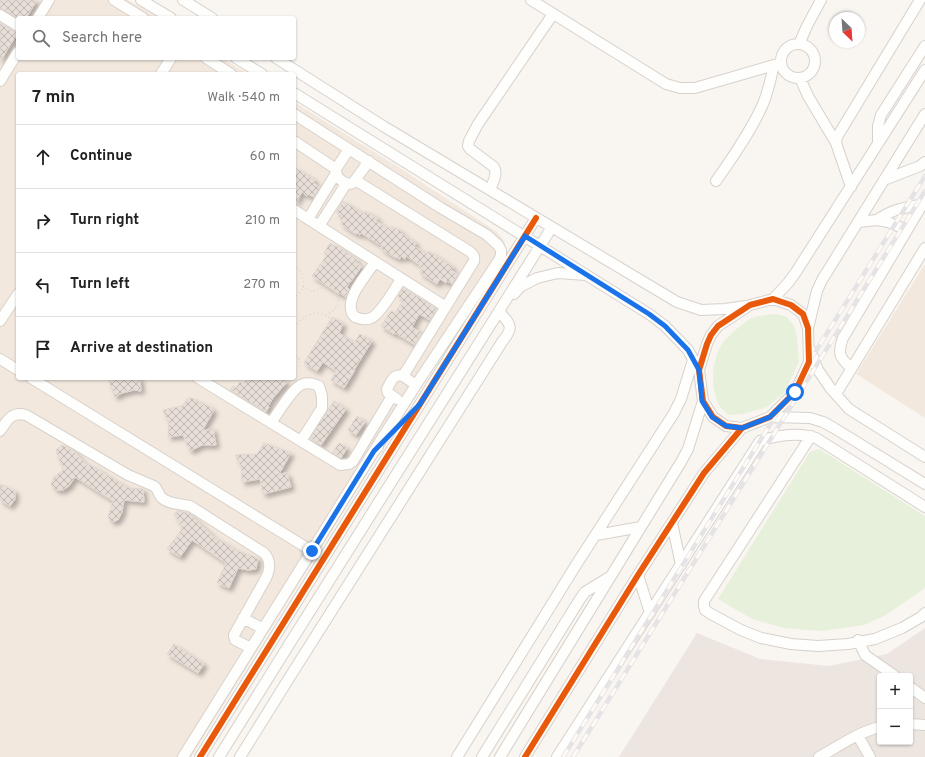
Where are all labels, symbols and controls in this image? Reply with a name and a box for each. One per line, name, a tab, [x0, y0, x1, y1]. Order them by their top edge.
north arrow	[829, 12, 865, 48]
search box	[16, 16, 296, 60]
icon: search	[30, 27, 52, 49]
text: Search here	[62, 29, 142, 48]
text: 7 min	[32, 87, 75, 109]
text: Walk · 540 m	[207, 90, 280, 106]
icon: ahead	[32, 146, 54, 168]
text: Continue	[70, 147, 132, 166]
text: 60 m	[250, 149, 280, 165]
icon: right	[32, 210, 54, 232]
text: Turn right	[70, 211, 139, 230]
text: 210 m	[245, 213, 280, 229]
icon: left	[32, 274, 54, 296]
text: Turn left	[70, 275, 130, 294]
text: 270 m	[243, 277, 280, 293]
icon: arrive	[32, 338, 54, 360]
text: Arrive at destination	[70, 339, 213, 358]
route start	[786, 383, 804, 401]
route end	[303, 542, 321, 560]
map controls	[877, 673, 913, 745]
button: +	[877, 673, 913, 709]
button: −	[877, 709, 913, 745]

